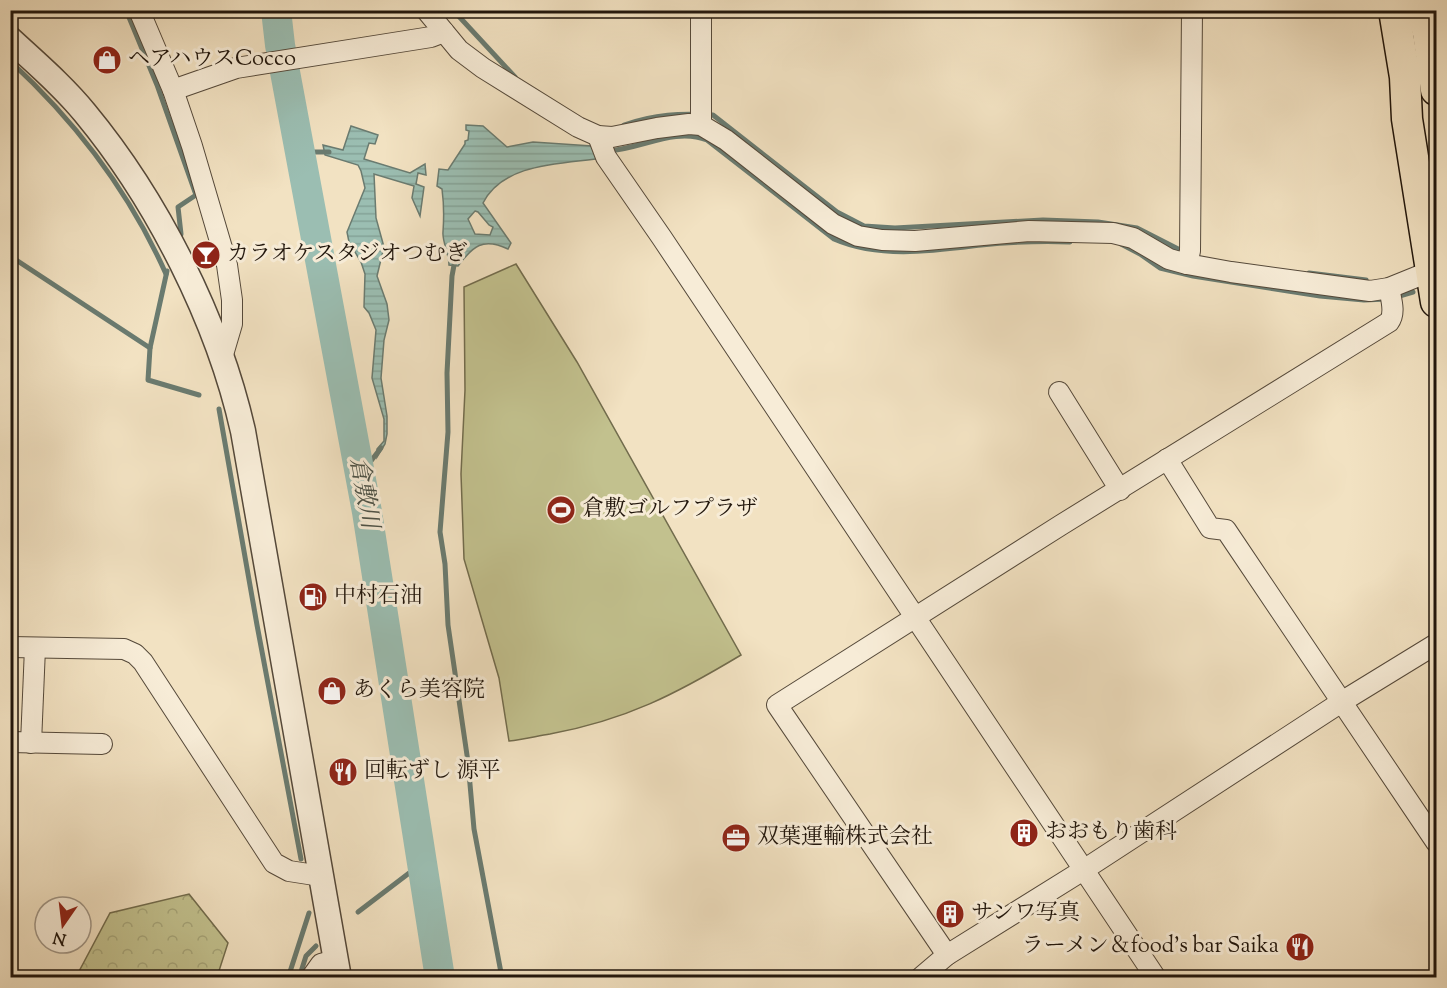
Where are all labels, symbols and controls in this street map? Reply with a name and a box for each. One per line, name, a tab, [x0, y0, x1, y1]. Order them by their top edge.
shop icon: ヘアハウスCocco	[91, 44, 123, 76]
place label: ヘアハウスCocco	[128, 44, 296, 76]
bar icon: カラオケスタジオつむぎ	[190, 239, 222, 271]
place label: カラオケスタジオつむぎ	[227, 239, 468, 271]
water label: 倉敷川	[340, 455, 387, 534]
sports icon: 倉敷ゴルフプラザ	[545, 494, 577, 526]
place label: 倉敷ゴルフプラザ	[582, 494, 758, 526]
fuel station icon: 中村石油	[297, 581, 329, 613]
place label: 中村石油	[334, 581, 422, 613]
shop icon: あくら美容院	[316, 675, 348, 707]
place label: あくら美容院	[353, 675, 485, 707]
restaurant icon: 回転ずし 源平	[327, 756, 359, 788]
place label: 回転ずし 源平	[364, 756, 501, 788]
building icon: おおもり歯科	[1008, 817, 1040, 849]
place label: おおもり歯科	[1045, 817, 1177, 849]
office icon: 双葉運輸株式会社	[720, 822, 752, 854]
place label: 双葉運輸株式会社	[757, 822, 933, 854]
north arrow	[33, 895, 93, 955]
building icon: サンワ写真	[934, 898, 966, 930]
place label: サンワ写真	[971, 898, 1080, 930]
text: N	[51, 924, 69, 950]
place label: ラーメン＆food’s bar Saika	[1022, 931, 1279, 963]
restaurant icon: ラーメン＆food’s bar Saika	[1284, 931, 1316, 963]

